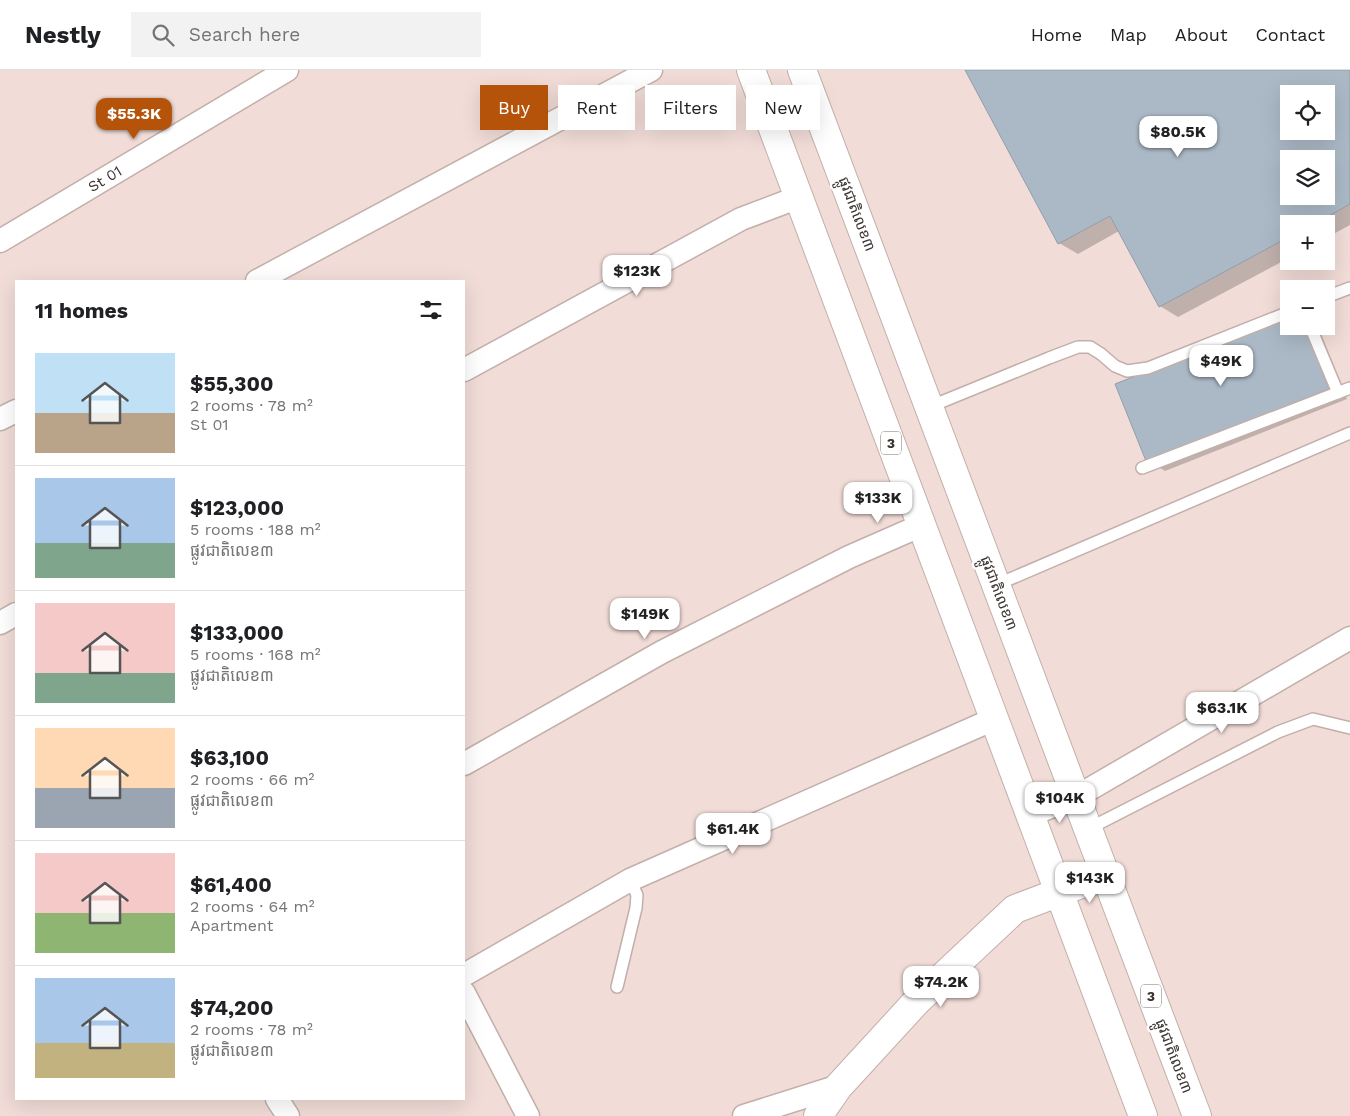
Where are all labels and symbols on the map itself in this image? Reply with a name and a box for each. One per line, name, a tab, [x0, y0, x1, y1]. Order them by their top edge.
pin: $55.3K	[93, 98, 175, 140]
pin: $80.5K	[1137, 116, 1219, 158]
street label: St 01	[85, 162, 125, 196]
street label: ផ្លូវជាតិលេខ៣	[830, 174, 879, 255]
pin: $123K	[602, 254, 672, 297]
pin: $49K	[1191, 344, 1251, 387]
road number: 3	[881, 432, 901, 454]
pin: $133K	[843, 482, 913, 524]
street label: ផ្លូវជាតិលេខ៣	[972, 553, 1021, 634]
pin: $149K	[610, 598, 680, 640]
pin: $63.1K	[1181, 692, 1263, 734]
pin: $104K	[1025, 782, 1095, 824]
pin: $61.4K	[692, 812, 774, 855]
pin: $143K	[1055, 862, 1125, 904]
pin: $74.2K	[900, 966, 982, 1008]
road number: 3	[1141, 984, 1161, 1008]
street label: ផ្លូវជាតិលេខ៣	[1147, 1016, 1196, 1097]

